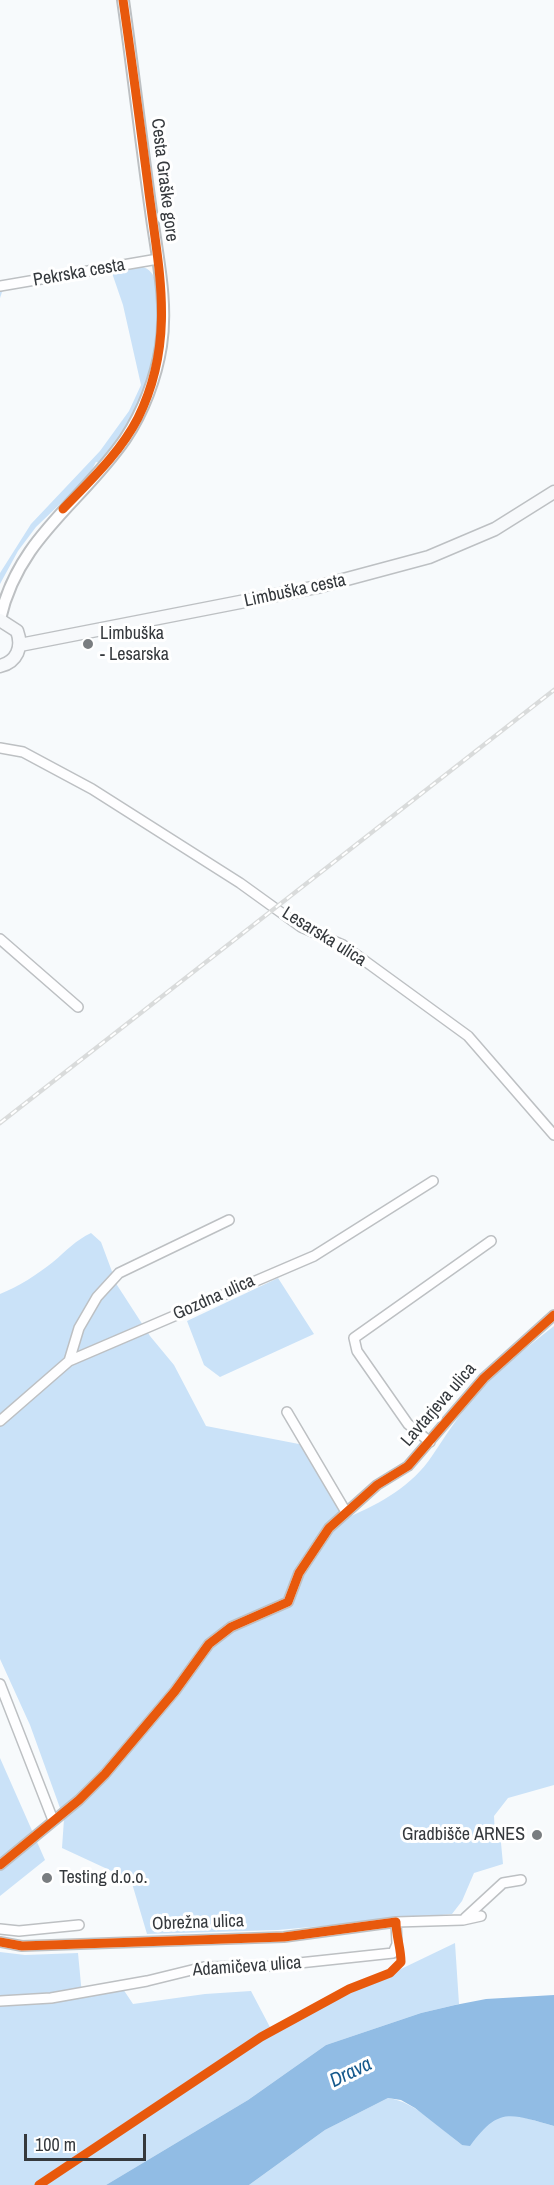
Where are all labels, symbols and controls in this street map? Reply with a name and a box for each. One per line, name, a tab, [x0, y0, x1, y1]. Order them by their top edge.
street label: Cesta Graške gore	[146, 117, 182, 243]
street label: Pekrska cesta	[31, 254, 127, 292]
street label: Limbuška cesta	[242, 570, 348, 612]
place label: Limbuška - Lesarska	[100, 623, 169, 666]
marker: Limbuška - Lesarska	[81, 637, 95, 651]
street label: Lesarska ulica	[278, 903, 370, 971]
street label: Gozdna ulica	[170, 1270, 258, 1326]
street label: Lavtarjeva ulica	[397, 1359, 481, 1451]
place label: Gradbišče ARNES	[402, 1824, 525, 1846]
marker: Gradbišče ARNES	[530, 1828, 544, 1842]
place label: Testing d.o.o.	[59, 1867, 148, 1889]
marker: Testing d.o.o.	[40, 1871, 54, 1885]
street label: Obrežna ulica	[152, 1911, 244, 1935]
street label: Adamičeva ulica	[192, 1952, 302, 1982]
water label: Drava	[326, 2053, 376, 2093]
scale bar	[27, 2122, 148, 2160]
text: 100 m	[35, 2132, 76, 2157]

